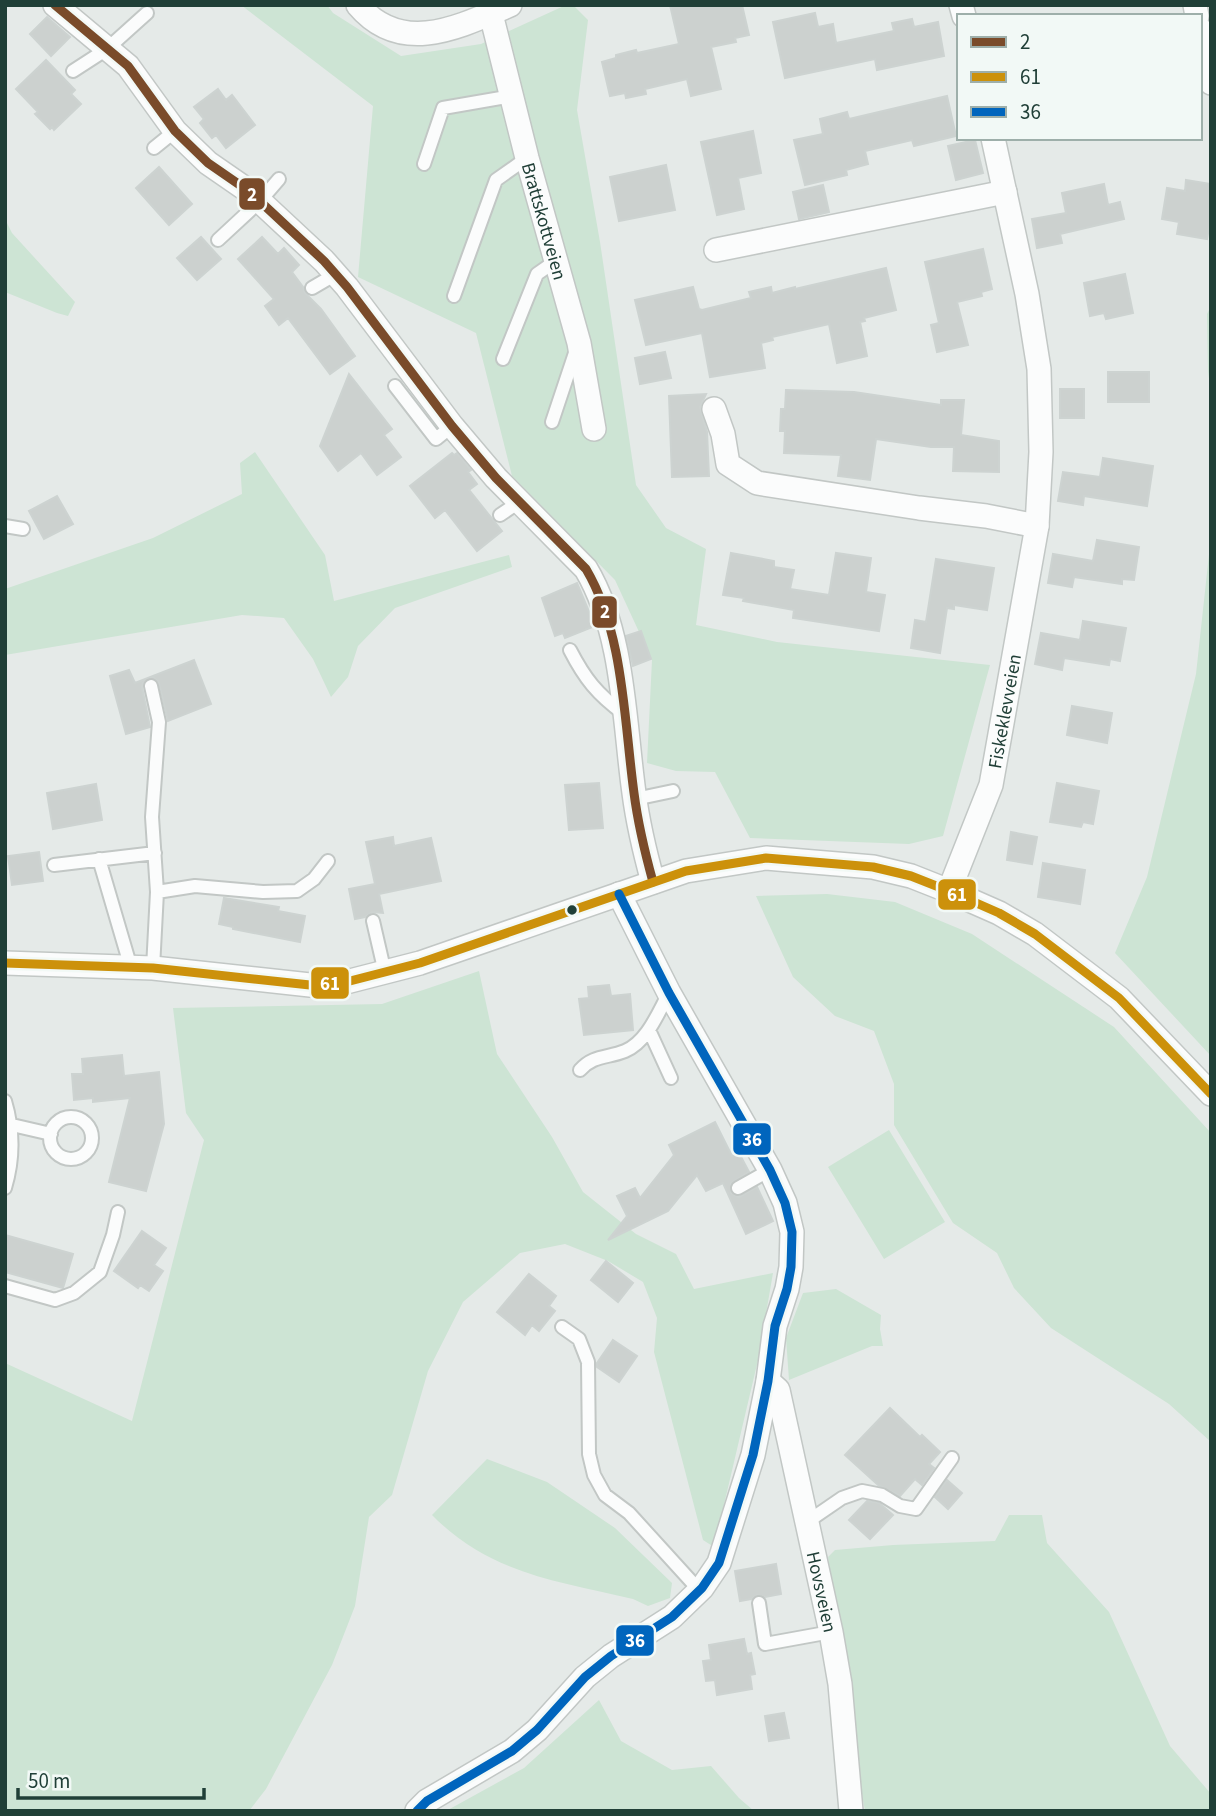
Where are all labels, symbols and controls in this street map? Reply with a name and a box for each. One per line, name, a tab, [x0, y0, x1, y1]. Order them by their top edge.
legend	[957, 14, 1202, 140]
text: 2	[1020, 27, 1030, 57]
text: 61	[1020, 62, 1041, 92]
text: 36	[1020, 97, 1041, 127]
street label: Brattskottveien	[514, 160, 573, 284]
line badge: 2	[238, 177, 266, 211]
text: 2	[247, 182, 257, 209]
line badge: 2	[591, 595, 618, 629]
text: 2	[600, 599, 610, 626]
street label: Fiskeklevveien	[982, 652, 1029, 771]
line badge: 61	[937, 878, 977, 911]
text: 61	[947, 882, 967, 909]
unlabelled marker	[565, 903, 579, 917]
line badge: 61	[310, 966, 350, 1000]
text: 61	[320, 971, 340, 998]
line badge: 36	[732, 1122, 772, 1156]
text: 36	[742, 1127, 762, 1154]
street label: Hovsveien	[799, 1549, 843, 1635]
line badge: 36	[615, 1624, 655, 1657]
text: 36	[625, 1628, 645, 1655]
scale bar	[18, 1756, 203, 1800]
text: 50 m	[28, 1766, 70, 1796]

